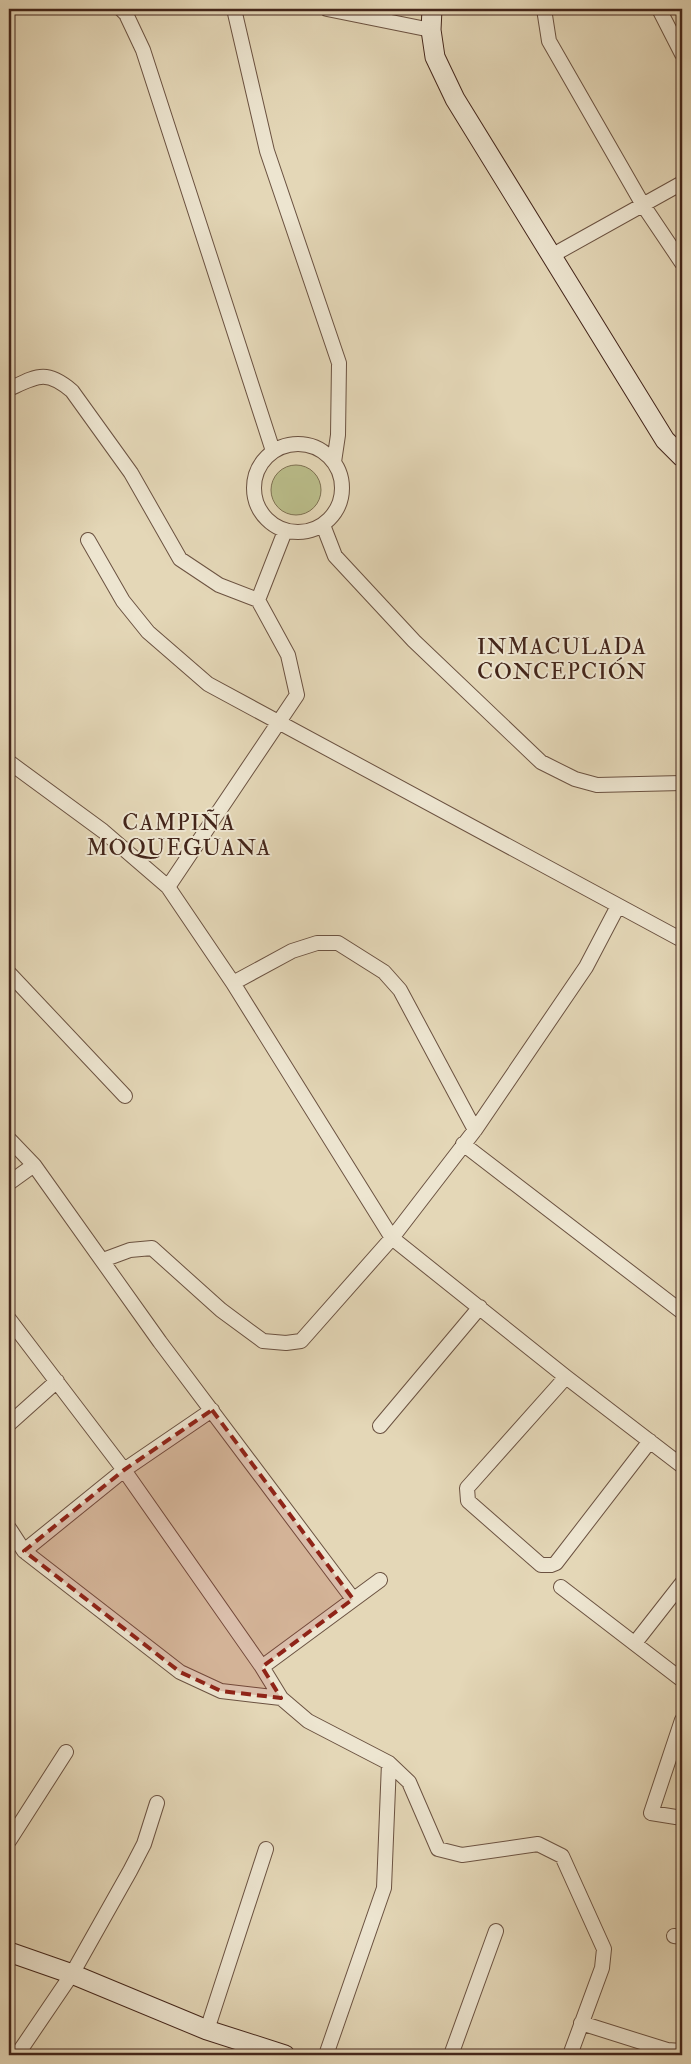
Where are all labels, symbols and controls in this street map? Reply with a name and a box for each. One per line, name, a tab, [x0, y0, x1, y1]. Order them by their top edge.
district label: INMACULADA CONCEPCIÓN	[477, 633, 647, 686]
district label: CAMPIÑA MOQUEGUANA	[86, 808, 272, 862]

